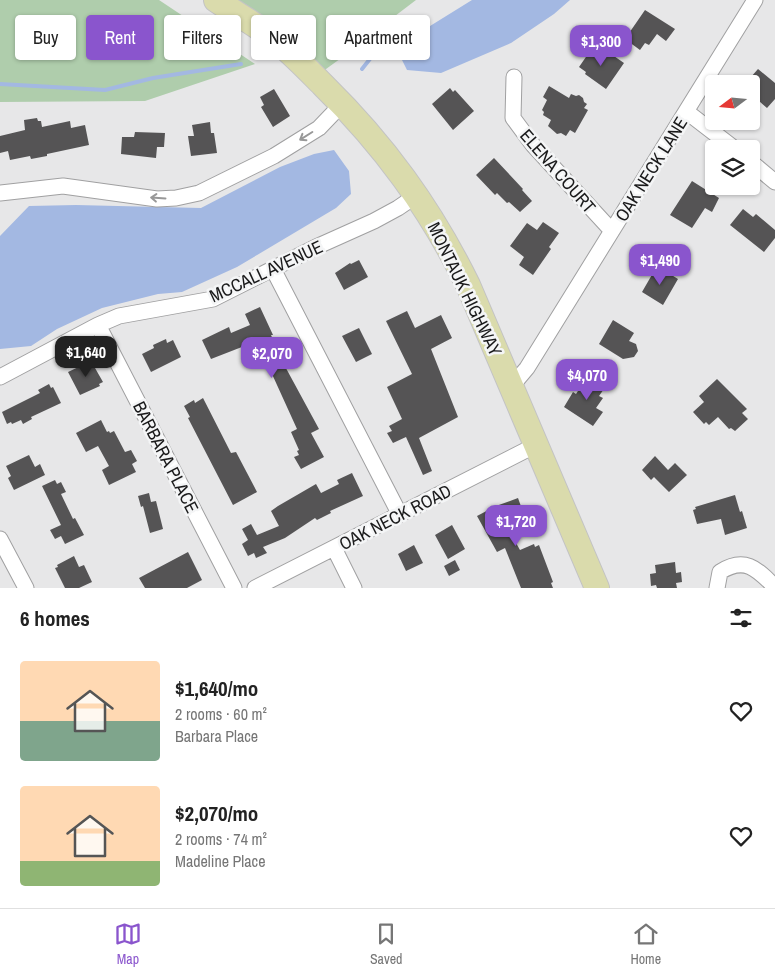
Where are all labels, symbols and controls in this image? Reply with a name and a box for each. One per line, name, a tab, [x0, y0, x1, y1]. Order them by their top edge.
chip: Buy	[15, 15, 76, 60]
chip: Rent	[86, 15, 154, 60]
chip: Filters	[164, 15, 241, 60]
chip: New	[251, 15, 316, 60]
chip: Apartment	[326, 15, 430, 60]
pin: $1,300	[560, 24, 642, 67]
text: $1,300	[581, 30, 621, 52]
north arrow	[705, 75, 760, 130]
map controls	[705, 75, 760, 195]
street label: OAK NECK LANE	[609, 112, 693, 226]
street label: ELENA COURT	[514, 124, 602, 218]
one-way arrow	[299, 131, 313, 142]
button: layers	[705, 140, 760, 195]
one-way arrow	[151, 193, 167, 202]
street label: MONTAUK HIGHWAY	[422, 218, 508, 360]
street label: MCCALL AVENUE	[205, 234, 327, 308]
pin: $1,490	[619, 244, 701, 286]
text: $1,490	[640, 249, 680, 271]
pin: $1,640	[45, 336, 127, 378]
pin: $2,070	[231, 336, 313, 379]
text: $1,640	[66, 341, 106, 363]
text: $2,070	[252, 342, 292, 364]
pin: $4,070	[546, 358, 628, 401]
text: $4,070	[567, 364, 607, 386]
street label: BARBARA PLACE	[127, 397, 205, 517]
street label: OAK NECK ROAD	[335, 478, 455, 556]
pin: $1,720	[475, 504, 557, 547]
text: $1,720	[496, 510, 536, 532]
text: 6 homes	[20, 604, 90, 633]
icon: filters	[727, 604, 755, 632]
text: $1,640/mo	[175, 674, 258, 703]
icon: home	[60, 681, 120, 741]
icon: heart	[727, 697, 755, 725]
text: 2 rooms · 60 m²	[175, 703, 267, 725]
text: Barbara Place	[175, 725, 258, 747]
text: $2,070/mo	[175, 799, 258, 828]
icon: home	[60, 806, 120, 866]
icon: heart	[727, 822, 755, 850]
text: 2 rooms · 74 m²	[175, 828, 267, 850]
text: Madeline Place	[175, 850, 265, 872]
tab: Map	[114, 920, 142, 968]
tab: Saved	[370, 920, 402, 968]
tab: Home	[630, 920, 661, 968]

